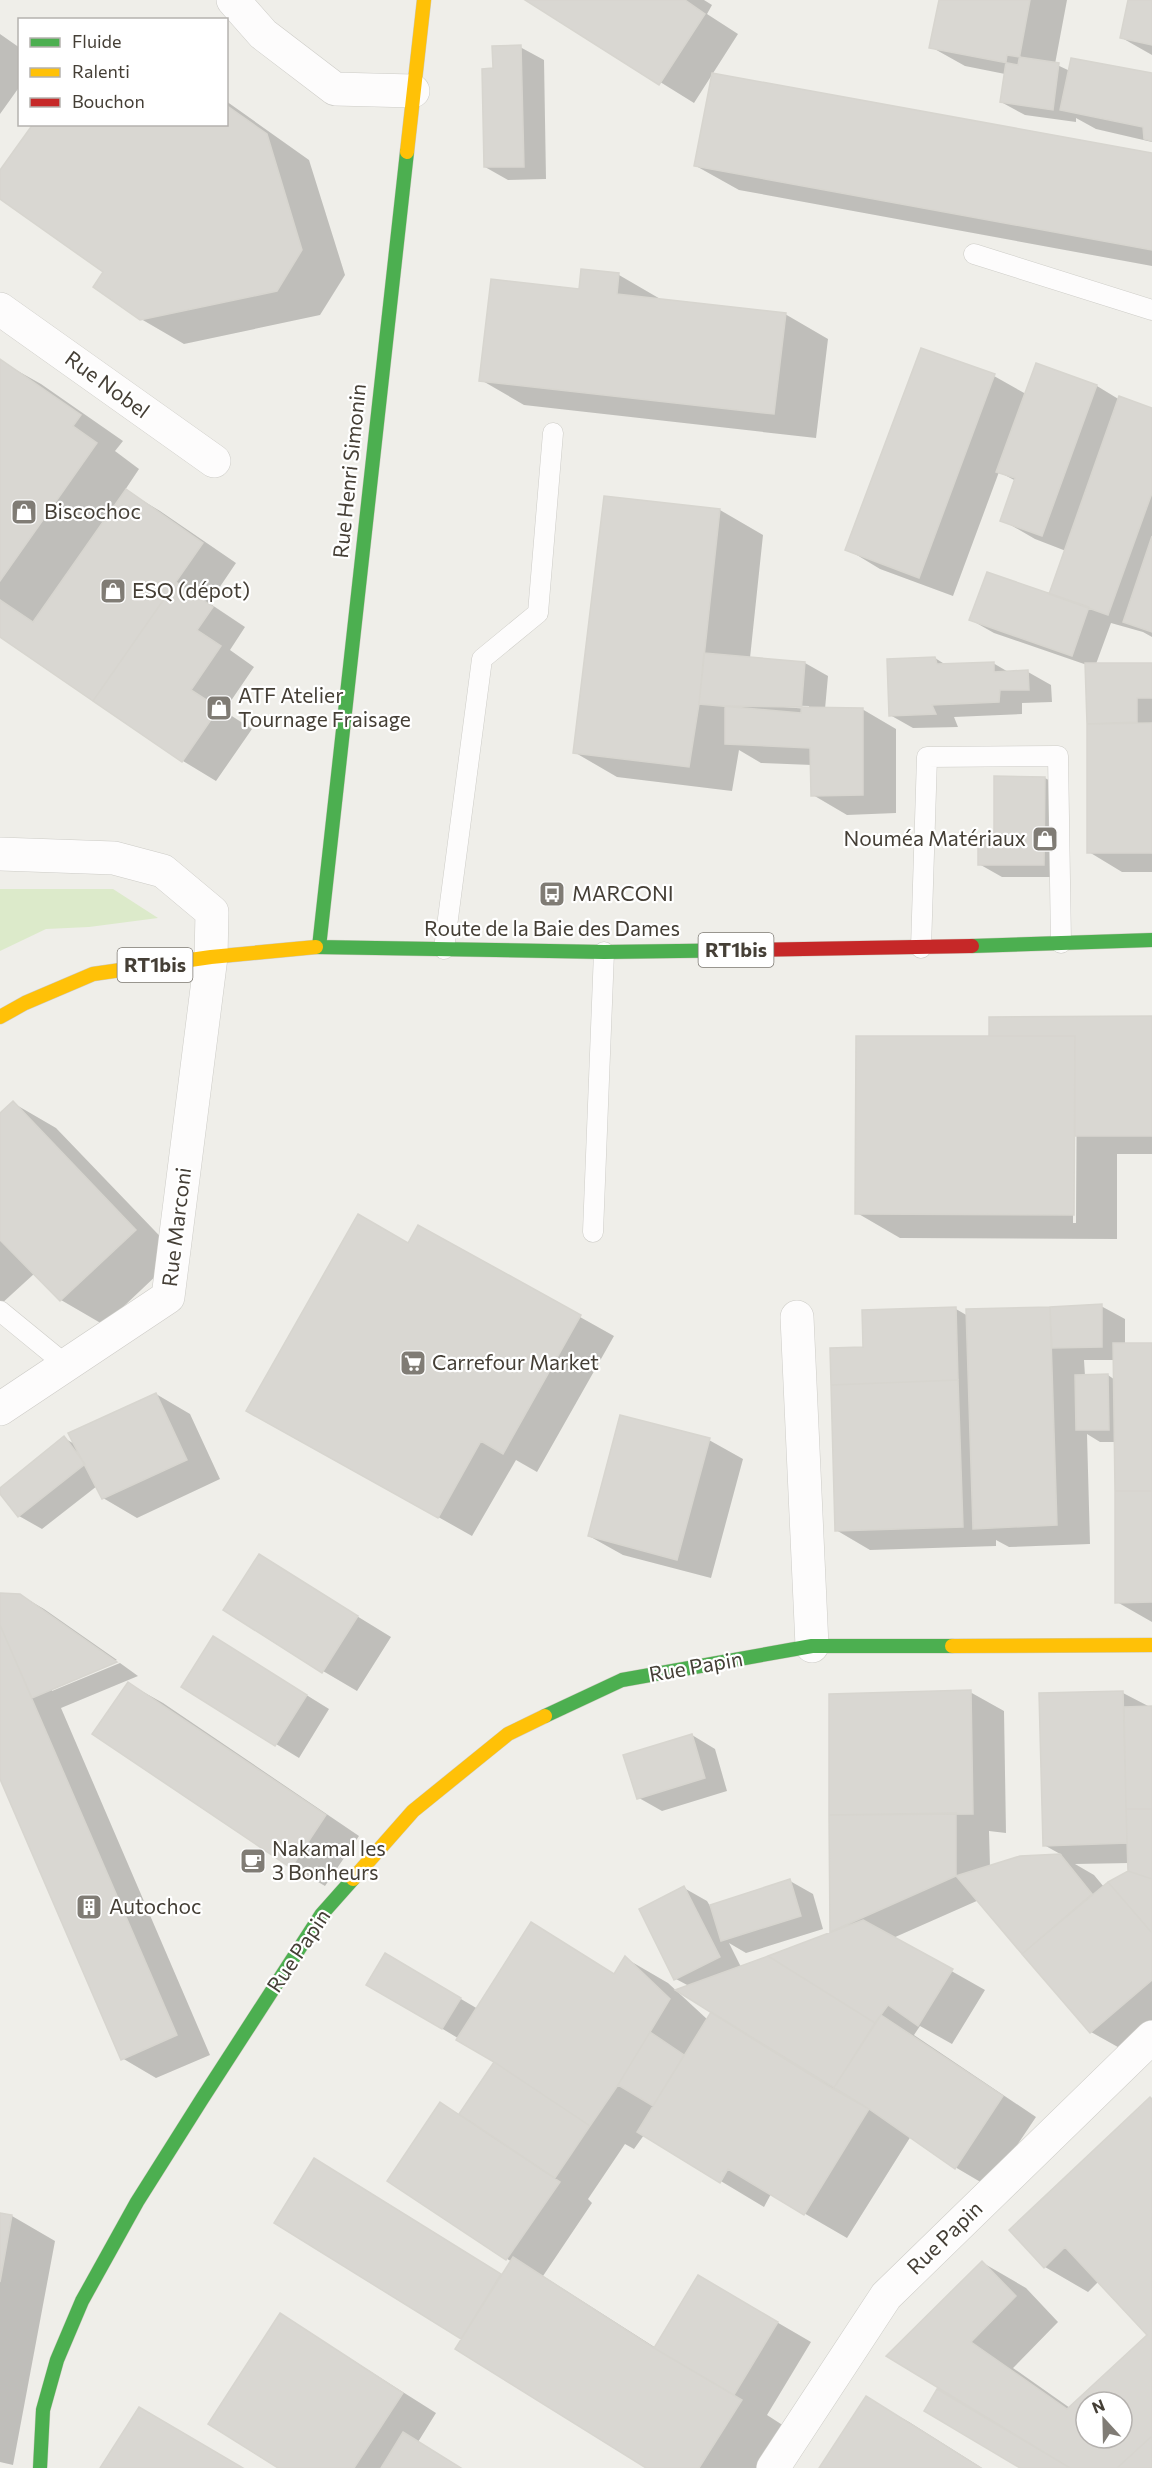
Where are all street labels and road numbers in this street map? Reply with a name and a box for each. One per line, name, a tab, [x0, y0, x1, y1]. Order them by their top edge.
street label: Rue Nobel	[61, 345, 155, 423]
street label: Rue Henri Simonin	[327, 382, 370, 559]
street label: Route de la Baie des Dames	[424, 915, 680, 940]
road number: RT1bis	[698, 933, 774, 967]
road number: RT1bis	[118, 948, 192, 982]
street label: Rue Marconi	[156, 1166, 195, 1288]
street label: Rue Papin	[647, 1645, 745, 1686]
street label: Rue Papin	[261, 1904, 335, 1996]
street label: Rue Papin	[901, 2195, 987, 2279]

